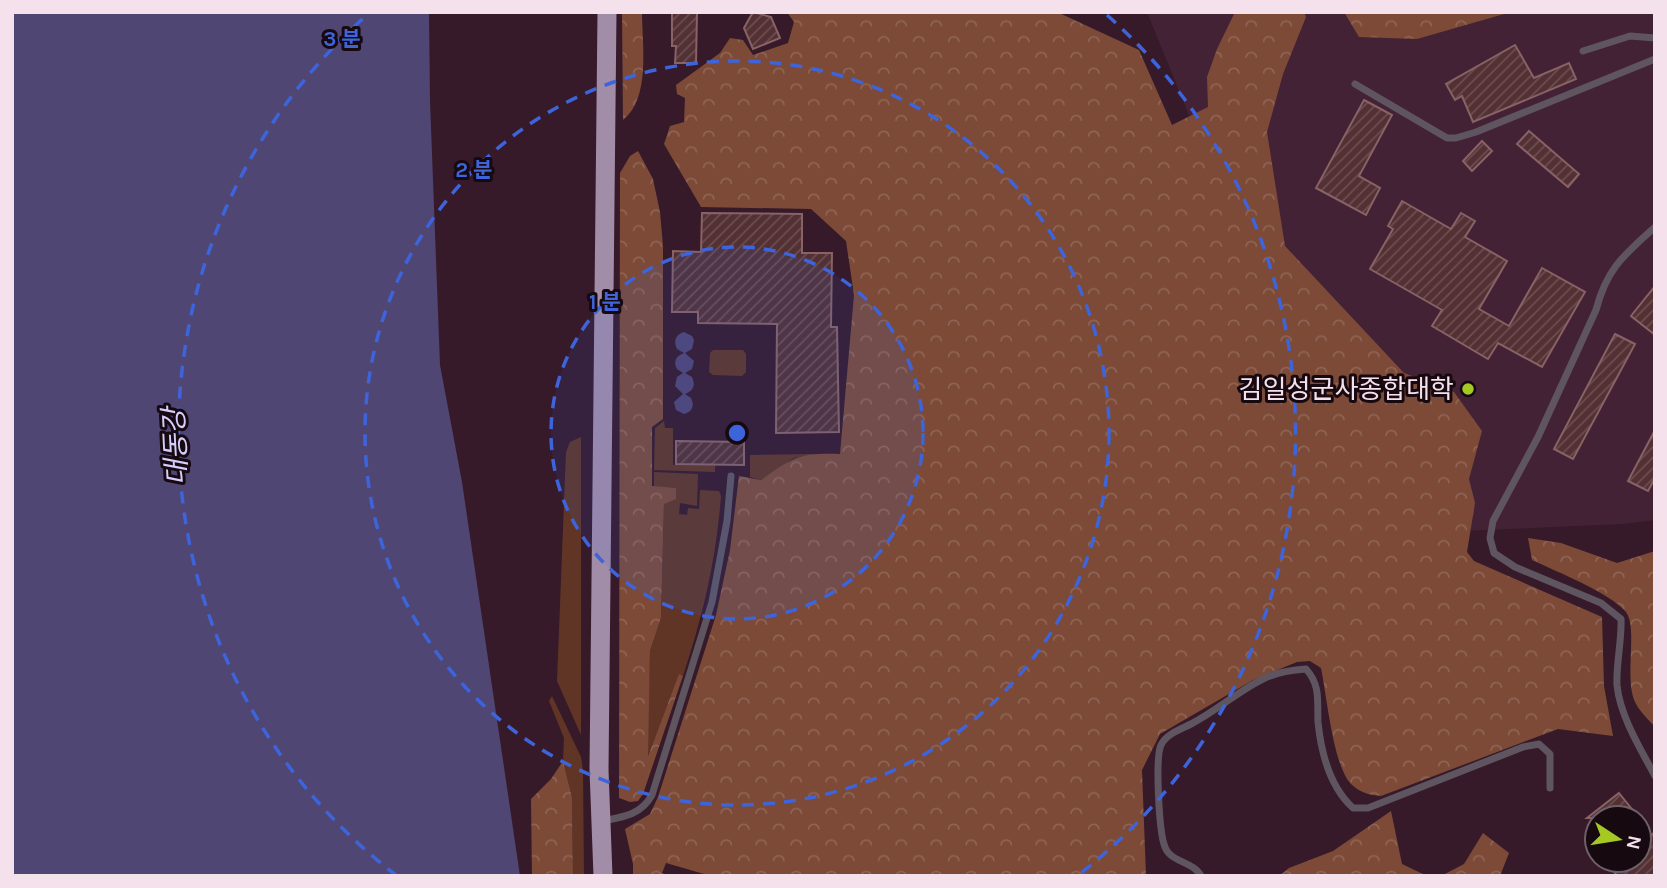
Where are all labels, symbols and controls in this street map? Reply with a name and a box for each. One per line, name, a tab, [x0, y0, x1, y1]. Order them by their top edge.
text: 3 분	[323, 27, 361, 51]
text: 2 분	[455, 158, 493, 182]
text: 1 분	[589, 290, 621, 314]
place label: 김일성군사종합대학	[1239, 374, 1454, 405]
marker: 김일성군사종합대학	[1460, 381, 1476, 397]
water label: 대동강	[157, 404, 194, 486]
centre of rings	[725, 421, 749, 445]
north arrow	[1583, 804, 1653, 874]
text: N	[1621, 833, 1646, 851]

